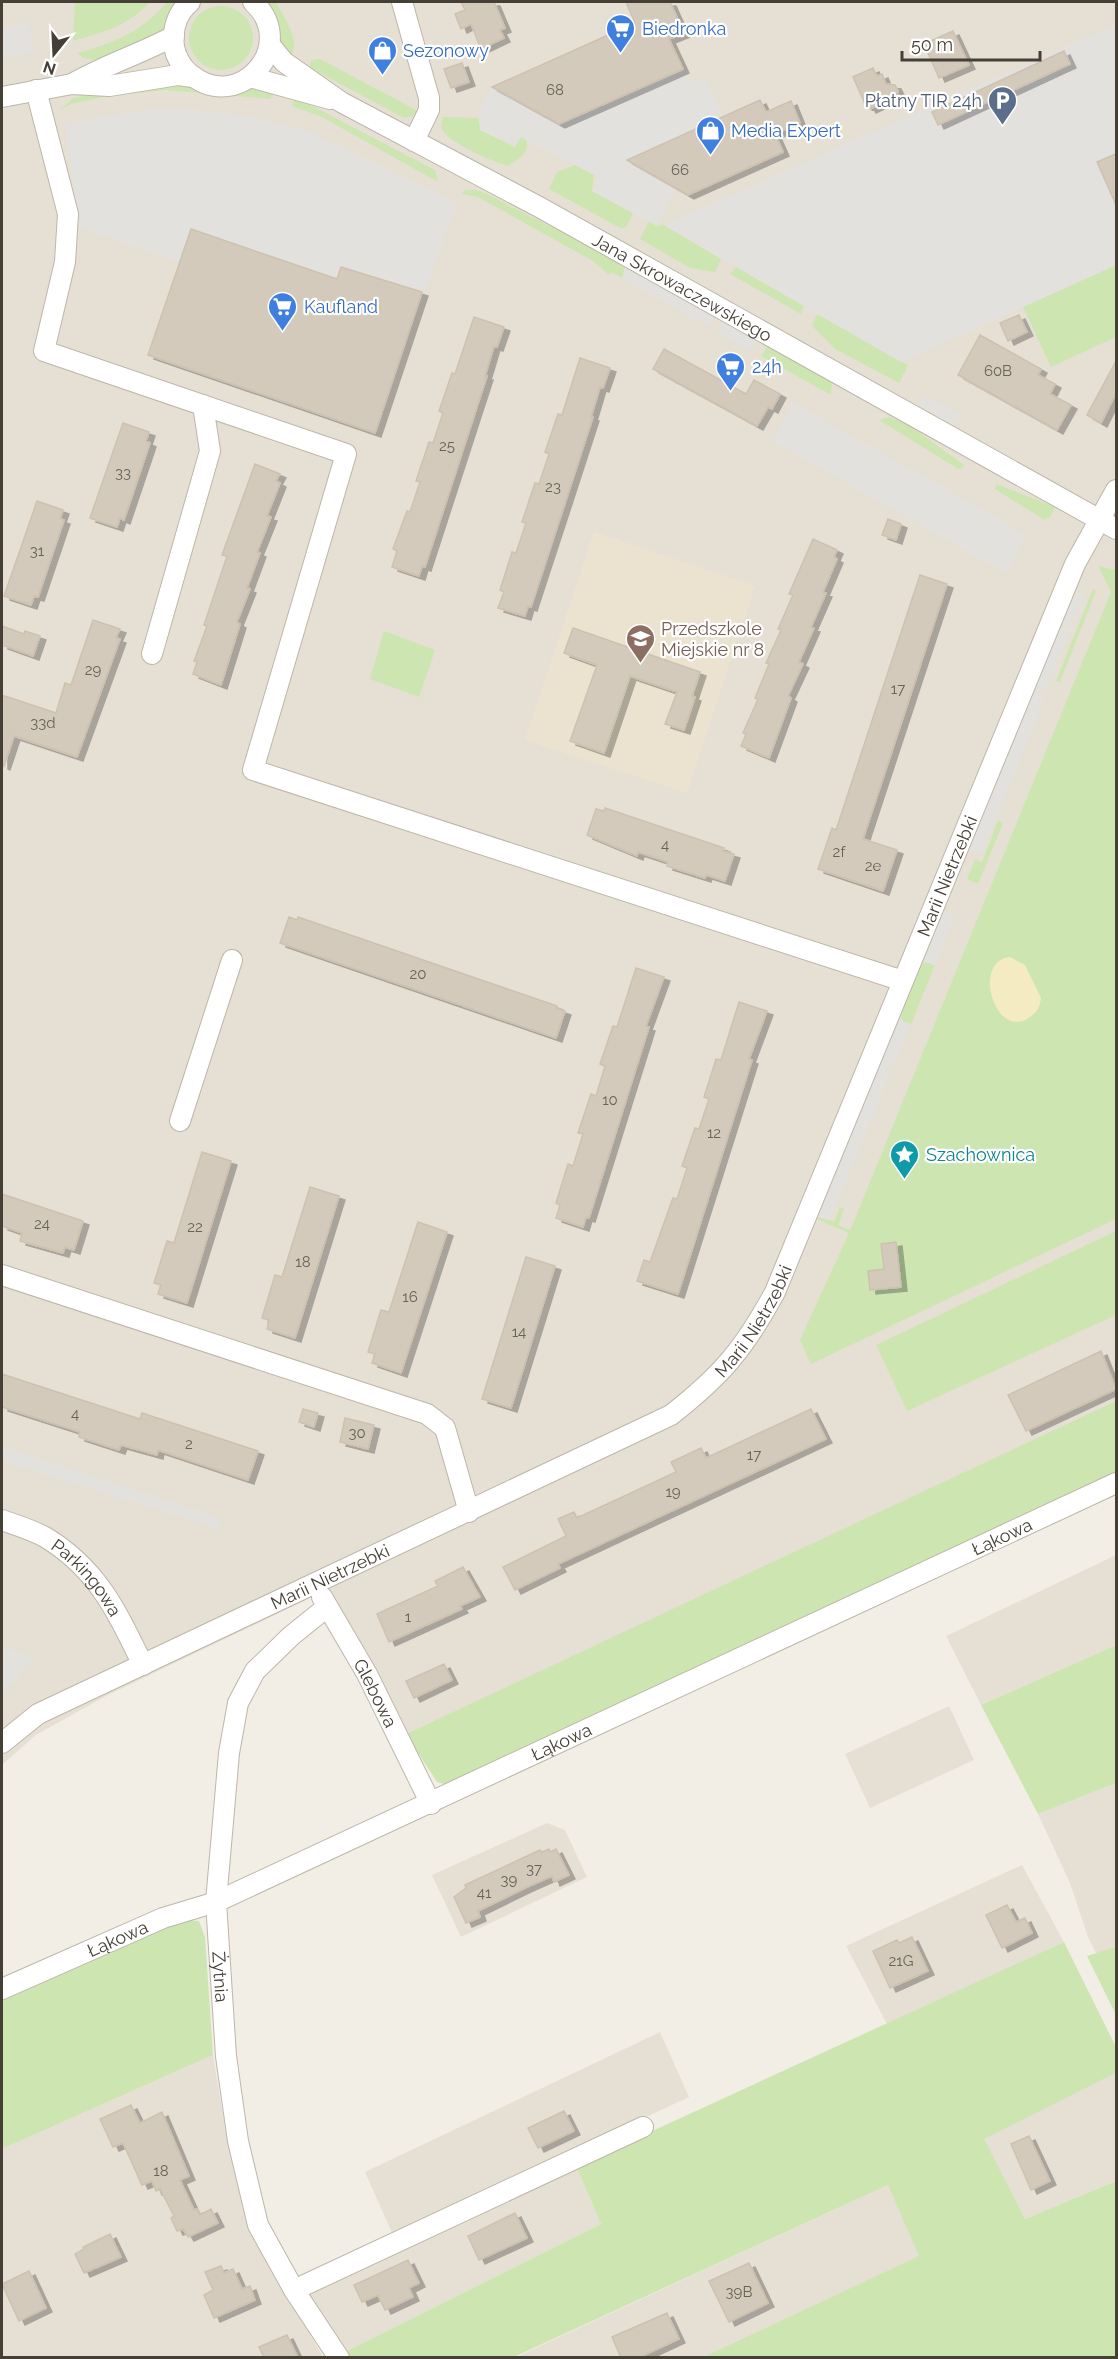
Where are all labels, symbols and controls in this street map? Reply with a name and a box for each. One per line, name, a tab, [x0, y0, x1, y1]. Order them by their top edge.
supermarket icon: Biedronka	[605, 12, 637, 54]
place label: Biedronka	[642, 18, 726, 39]
north arrow	[24, 24, 84, 84]
scale bar	[902, 24, 1040, 62]
shop icon: Sezonowy	[366, 34, 398, 76]
text: 50 m	[911, 34, 953, 55]
place label: Sezonowy	[403, 40, 489, 61]
text: N	[41, 57, 58, 79]
house number: 68	[546, 81, 564, 99]
parking icon: Płatny TIR 24h	[987, 84, 1019, 126]
place label: Płatny TIR 24h	[865, 90, 982, 111]
shop icon: Media Expert	[694, 114, 726, 156]
place label: Media Expert	[731, 120, 841, 141]
house number: 66	[671, 161, 689, 179]
street label: Jana Skrowaczewskiego	[589, 228, 776, 346]
supermarket icon: Kaufland	[267, 290, 299, 332]
place label: Kaufland	[304, 296, 378, 317]
supermarket icon: 24h	[715, 350, 747, 392]
place label: 24h	[752, 356, 782, 377]
house number: 60B	[984, 362, 1012, 380]
house number: 25	[439, 437, 455, 455]
house number: 33	[115, 464, 131, 482]
house number: 23	[545, 478, 561, 496]
house number: 31	[30, 542, 45, 560]
place label: Przedszkole Miejskie nr 8	[661, 618, 764, 660]
school or university icon: Przedszkole Miejskie nr 8	[624, 622, 656, 664]
house number: 29	[85, 661, 102, 679]
house number: 17	[891, 680, 905, 698]
house number: 33d	[30, 714, 56, 732]
street label: Marii Nietrzebki	[912, 812, 981, 939]
house number: 4	[661, 836, 669, 854]
house number: 2f	[833, 843, 846, 861]
house number: 2e	[865, 857, 882, 875]
house number: 20	[410, 965, 427, 983]
house number: 10	[602, 1091, 618, 1109]
house number: 12	[707, 1124, 721, 1142]
place icon: Szachownica	[889, 1138, 921, 1180]
place label: Szachownica	[926, 1144, 1035, 1165]
house number: 24	[34, 1215, 50, 1233]
house number: 22	[187, 1218, 203, 1236]
house number: 18	[295, 1253, 311, 1271]
street label: Marii Nietrzebki	[710, 1262, 796, 1381]
house number: 16	[402, 1288, 418, 1306]
house number: 14	[512, 1323, 526, 1341]
house number: 4	[71, 1405, 79, 1423]
house number: 30	[348, 1424, 366, 1442]
house number: 2	[185, 1435, 193, 1453]
house number: 17	[747, 1446, 761, 1464]
house number: 19	[665, 1483, 681, 1501]
street label: Łąkowa	[968, 1513, 1035, 1559]
street label: Parkingowa	[48, 1534, 126, 1620]
street label: Marii Nietrzebki	[267, 1539, 393, 1613]
house number: 1	[405, 1608, 412, 1626]
street label: Glebowa	[350, 1655, 402, 1731]
street label: Łąkowa	[528, 1718, 595, 1764]
house number: 37	[526, 1860, 542, 1878]
house number: 39	[501, 1871, 518, 1889]
house number: 41	[477, 1884, 492, 1902]
street label: Łąkowa	[84, 1916, 151, 1961]
street label: Żytnia	[209, 1951, 233, 2003]
house number: 21G	[889, 1952, 913, 1970]
house number: 18	[153, 2162, 169, 2180]
house number: 39B	[726, 2283, 752, 2301]

